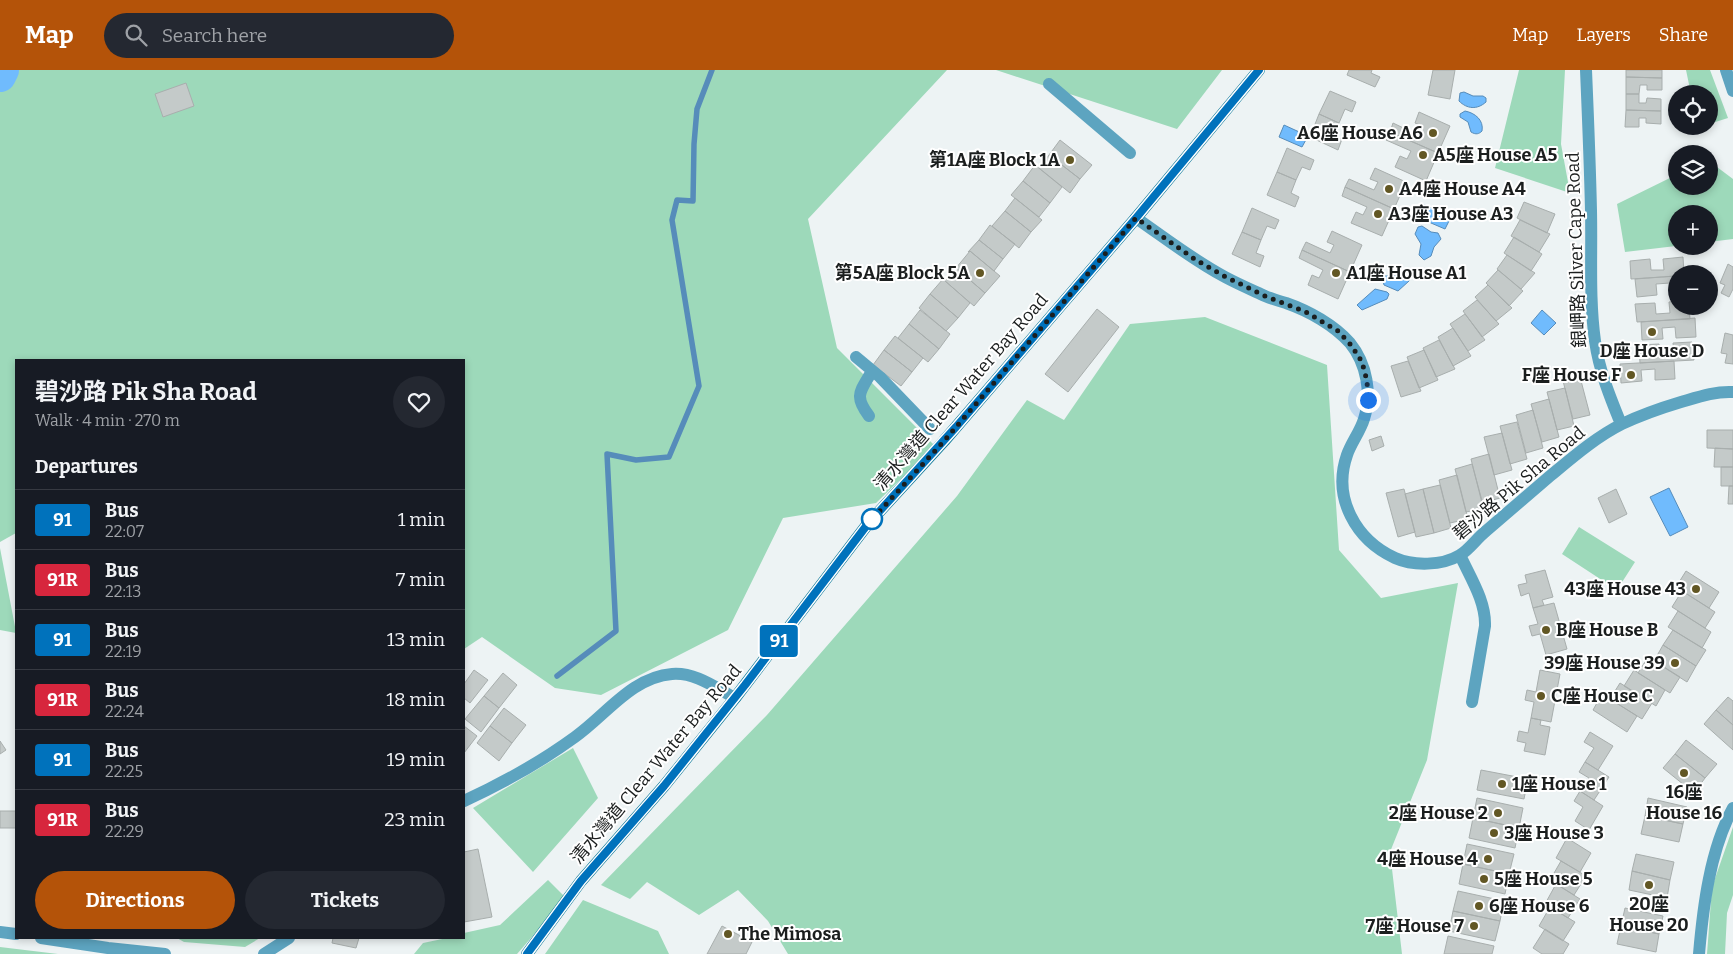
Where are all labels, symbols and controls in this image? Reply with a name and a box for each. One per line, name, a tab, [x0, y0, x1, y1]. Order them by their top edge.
search box	[104, 13, 454, 58]
text: Map	[25, 21, 74, 49]
icon: search	[122, 21, 150, 49]
text: Search here	[162, 24, 267, 47]
text: Map	[1512, 24, 1548, 46]
text: Layers	[1576, 24, 1631, 46]
text: Share	[1659, 24, 1708, 46]
map controls	[1668, 85, 1718, 315]
button: locate	[1668, 85, 1718, 135]
place label: A6座 House A6	[1297, 122, 1423, 144]
marker: A6座 House A6	[1427, 127, 1439, 139]
place label: A5座 House A5	[1433, 144, 1558, 166]
button: layers	[1668, 145, 1718, 195]
place label: 第1A座 Block 1A	[929, 149, 1060, 171]
marker: A5座 House A5	[1417, 149, 1429, 161]
street label: 銀岬路 Silver Cape Road	[1562, 151, 1590, 348]
marker: 第1A座 Block 1A	[1064, 154, 1076, 166]
place label: A4座 House A4	[1399, 178, 1526, 200]
marker: A4座 House A4	[1383, 183, 1395, 195]
place label: A3座 House A3	[1388, 203, 1513, 225]
button: +	[1668, 205, 1718, 255]
marker: A3座 House A3	[1372, 208, 1384, 220]
place label: 第5A座 Block 5A	[835, 262, 970, 284]
place label: A1座 House A1	[1346, 262, 1466, 284]
button: −	[1668, 265, 1718, 315]
marker: 第5A座 Block 5A	[974, 267, 986, 279]
marker: A1座 House A1	[1330, 267, 1342, 279]
street label: 清水灣道 Clear Water Bay Road	[870, 289, 1053, 495]
marker: D座 House D	[1646, 326, 1658, 338]
place label: D座 House D	[1600, 340, 1705, 362]
place label: F座 House F	[1522, 364, 1621, 386]
marker: F座 House F	[1625, 369, 1637, 381]
button: heart	[393, 376, 445, 428]
text: 碧沙路 Pik Sha Road	[35, 378, 257, 406]
your location	[1356, 388, 1381, 413]
text: Walk · 4 min · 270 m	[35, 411, 180, 430]
street label: 碧沙路 Pik Sha Road	[1449, 421, 1590, 544]
text: Departures	[35, 455, 138, 478]
text: Bus	[105, 499, 139, 522]
text: 1 min	[398, 508, 445, 531]
unlabelled marker	[861, 508, 883, 530]
text: 91	[53, 509, 72, 531]
text: 22:07	[105, 522, 144, 541]
text: Bus	[105, 559, 139, 582]
text: 7 min	[396, 568, 445, 591]
text: 91R	[47, 569, 78, 591]
place label: 43座 House 43	[1564, 578, 1686, 600]
text: 22:13	[105, 582, 141, 601]
marker: 43座 House 43	[1690, 583, 1702, 595]
text: Bus	[105, 619, 139, 642]
place label: B座 House B	[1556, 619, 1658, 641]
marker: B座 House B	[1540, 624, 1552, 636]
line badge: 91	[756, 625, 802, 657]
text: 13 min	[387, 628, 445, 651]
text: 91	[53, 629, 72, 651]
text: 91	[770, 630, 788, 652]
text: 22:19	[105, 642, 142, 661]
place label: 39座 House 39	[1544, 652, 1665, 674]
marker: 39座 House 39	[1669, 657, 1681, 669]
street label: 清水灣道 Clear Water Bay Road	[566, 660, 746, 868]
text: Bus	[105, 679, 139, 702]
place label: C座 House C	[1551, 685, 1653, 707]
text: 18 min	[386, 688, 445, 711]
text: 91R	[47, 689, 78, 711]
marker: C座 House C	[1535, 690, 1547, 702]
text: 22:24	[105, 702, 144, 721]
text: Bus	[105, 739, 139, 762]
text: 19 min	[387, 748, 445, 771]
text: 91	[53, 749, 72, 771]
text: 22:25	[105, 762, 143, 781]
marker: 16座 House 16	[1678, 767, 1690, 779]
place label: 1座 House 1	[1512, 773, 1607, 795]
marker: 1座 House 1	[1496, 778, 1508, 790]
place label: 16座 House 16	[1646, 781, 1722, 824]
text: Bus	[105, 799, 139, 822]
place label: 2座 House 2	[1389, 802, 1488, 824]
marker: 2座 House 2	[1492, 807, 1504, 819]
text: 23 min	[384, 808, 445, 831]
text: 91R	[47, 809, 78, 831]
text: 22:29	[105, 822, 144, 841]
place label: 3座 House 3	[1504, 822, 1604, 844]
marker: 3座 House 3	[1488, 827, 1500, 839]
place label: 4座 House 4	[1377, 848, 1478, 870]
marker: 4座 House 4	[1482, 853, 1494, 865]
place label: 5座 House 5	[1494, 868, 1593, 890]
button: Directions	[35, 871, 235, 929]
button: Tickets	[245, 871, 445, 929]
marker: 5座 House 5	[1478, 873, 1490, 885]
marker: 20座 House 20	[1643, 879, 1655, 891]
place label: 20座 House 20	[1609, 893, 1689, 936]
place label: 6座 House 6	[1489, 895, 1590, 917]
marker: 6座 House 6	[1473, 900, 1485, 912]
place label: 7座 House 7	[1366, 915, 1464, 937]
marker: 7座 House 7	[1468, 920, 1480, 932]
place label: The Mimosa	[738, 923, 841, 945]
marker: The Mimosa	[722, 928, 734, 940]

